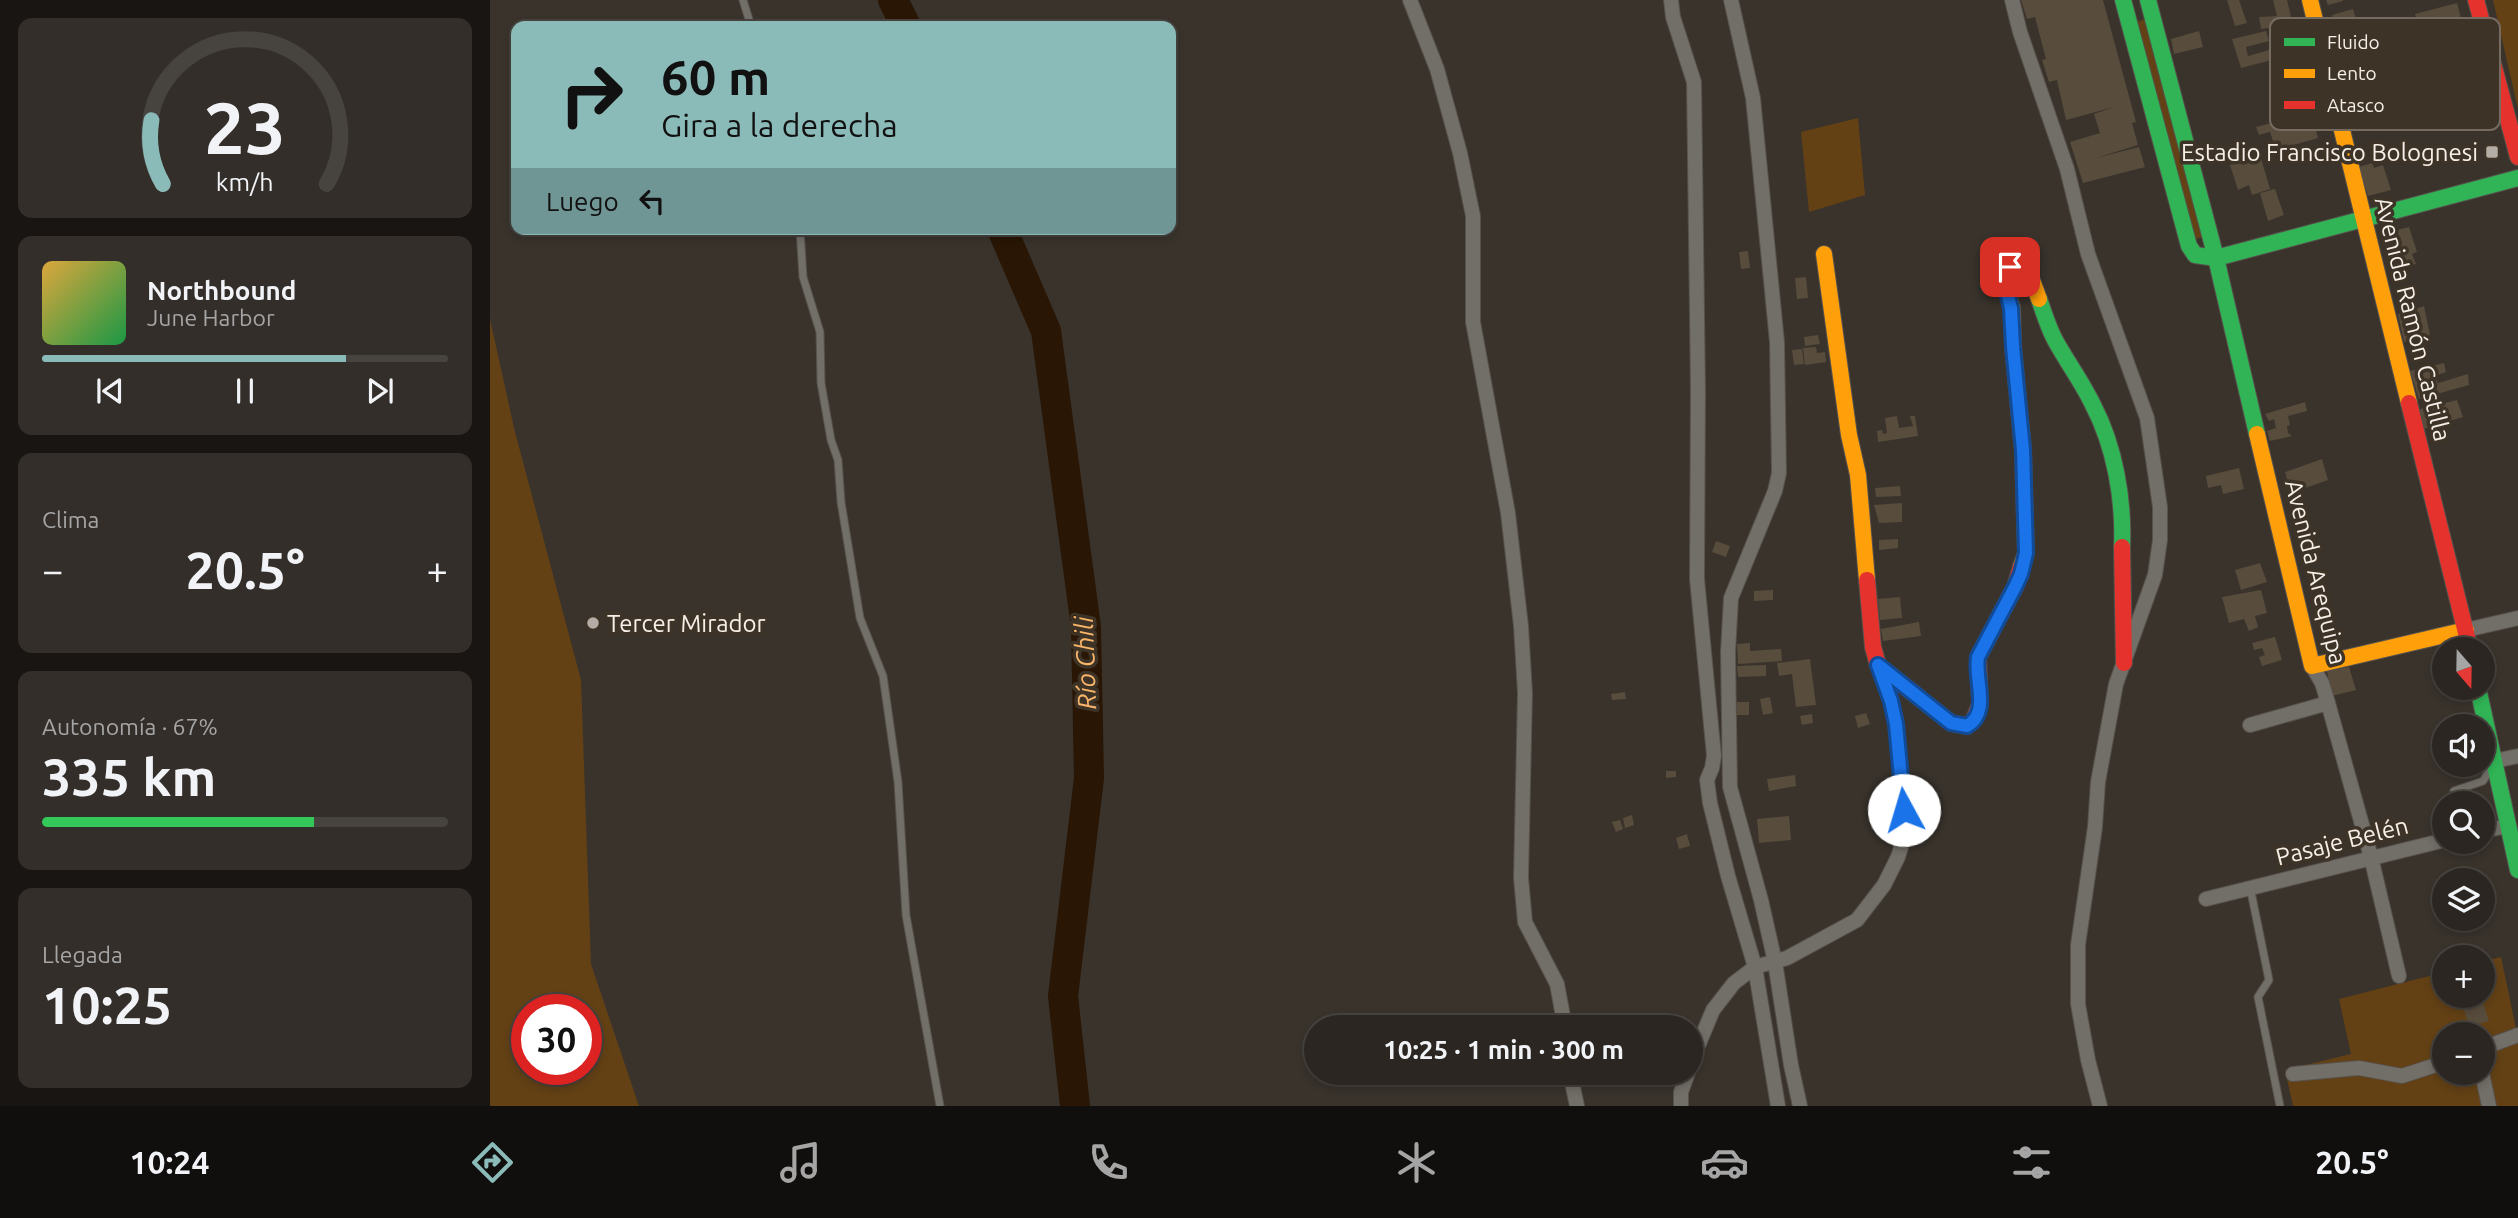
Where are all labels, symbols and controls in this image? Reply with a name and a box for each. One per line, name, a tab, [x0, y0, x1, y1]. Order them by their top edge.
legend	[2270, 18, 2500, 130]
text: Fluido	[2327, 31, 2380, 53]
icon: right	[546, 49, 637, 140]
text: 60 m	[661, 49, 770, 104]
text: Lento	[2327, 62, 2377, 84]
text: 23	[204, 86, 286, 168]
text: Atasco	[2327, 94, 2385, 116]
text: Gira a la derecha	[661, 107, 898, 143]
place label: Estadio Francisco Bolognesi	[2181, 139, 2478, 166]
marker: Estadio Francisco Bolognesi	[2484, 144, 2500, 160]
text: km/h	[216, 168, 274, 196]
icon: left	[633, 182, 671, 220]
text: Luego	[546, 187, 619, 216]
street label: Avenida Ramón Castilla	[2370, 194, 2456, 444]
pin	[1980, 237, 2040, 297]
icon: arrive	[1991, 248, 2029, 286]
text: Northbound	[147, 276, 296, 305]
text: June Harbor	[147, 305, 275, 330]
icon: previous	[91, 372, 129, 410]
icon: pause	[226, 372, 264, 410]
icon: next	[361, 372, 399, 410]
street label: Avenida Arequipa	[2280, 477, 2352, 667]
text: Clima	[42, 507, 99, 532]
text: 20.5°	[185, 541, 305, 599]
text: −	[42, 549, 63, 591]
text: +	[427, 549, 448, 591]
place label: Tercer Mirador	[607, 610, 766, 637]
water label: Río Chili	[1069, 614, 1101, 710]
marker: Tercer Mirador	[585, 615, 601, 631]
north arrow	[2432, 637, 2496, 700]
map controls	[2432, 637, 2495, 1085]
text: Autonomía · 67%	[42, 714, 218, 739]
button: sound	[2432, 714, 2495, 777]
text: 335 km	[42, 748, 216, 806]
position arrow	[1867, 773, 1941, 847]
button: search	[2432, 791, 2495, 854]
street label: Pasaje Belén	[2273, 812, 2411, 870]
button: layers	[2432, 868, 2495, 931]
text: Llegada	[42, 942, 123, 967]
button: +	[2432, 945, 2495, 1008]
text: 10:25	[42, 976, 172, 1034]
speed limit sign: 30	[511, 994, 602, 1085]
button: −	[2432, 1022, 2495, 1085]
text: 10:25 · 1 min · 300 m	[1383, 1035, 1624, 1064]
icon: directions	[468, 1138, 517, 1187]
icon: music	[776, 1138, 825, 1187]
icon: phone	[1084, 1138, 1133, 1187]
icon: climate	[1392, 1138, 1441, 1187]
icon: car	[1700, 1138, 1749, 1187]
icon: filters	[2007, 1138, 2056, 1187]
text: 10:24	[129, 1144, 209, 1180]
text: 20.5°	[2315, 1144, 2388, 1180]

